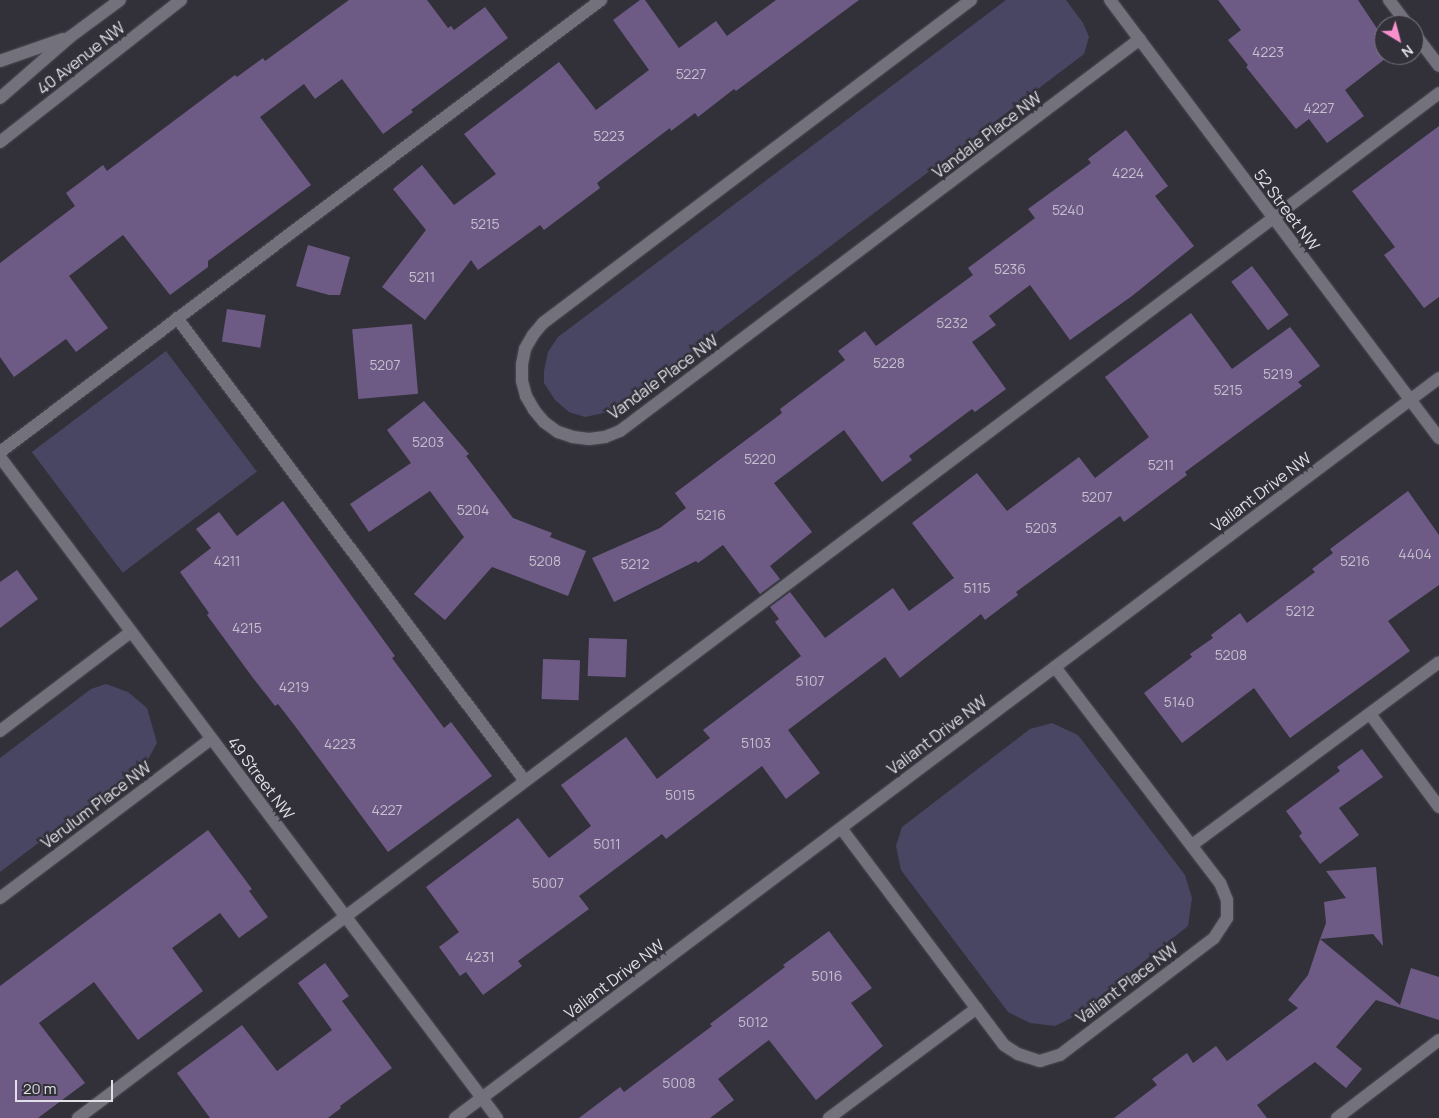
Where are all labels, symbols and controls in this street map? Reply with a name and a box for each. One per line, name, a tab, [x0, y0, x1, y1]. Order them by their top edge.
north arrow	[1374, 15, 1424, 65]
street label: 40 Avenue NW	[33, 18, 129, 98]
text: N	[1398, 41, 1417, 62]
house number: 4223	[1252, 44, 1284, 60]
house number: 5227	[676, 66, 706, 82]
street label: Vandale Place NW	[929, 88, 1045, 182]
house number: 4227	[1303, 100, 1335, 116]
house number: 5223	[593, 128, 625, 144]
house number: 4224	[1112, 165, 1144, 181]
street label: 52 Street NW	[1250, 165, 1324, 255]
house number: 5240	[1052, 202, 1084, 218]
house number: 5215	[470, 216, 500, 232]
house number: 5236	[994, 261, 1026, 277]
house number: 5211	[409, 269, 435, 285]
house number: 5232	[936, 315, 968, 331]
street label: Vandale Place NW	[604, 331, 722, 423]
house number: 5228	[873, 355, 905, 371]
house number: 5207	[369, 357, 401, 373]
house number: 5219	[1263, 366, 1293, 382]
house number: 5215	[1213, 382, 1243, 398]
house number: 5203	[412, 434, 444, 450]
street label: Valiant Drive NW	[1207, 448, 1315, 536]
house number: 5220	[744, 451, 776, 467]
house number: 5211	[1148, 457, 1174, 473]
house number: 5207	[1081, 489, 1113, 505]
house number: 5204	[457, 502, 489, 518]
house number: 5216	[696, 507, 726, 523]
house number: 5203	[1025, 520, 1057, 536]
house number: 4404	[1398, 546, 1432, 562]
house number: 4211	[213, 553, 241, 569]
house number: 5208	[529, 553, 561, 569]
house number: 5216	[1340, 553, 1370, 569]
house number: 5212	[620, 556, 650, 572]
house number: 5115	[963, 580, 991, 596]
house number: 5212	[1285, 603, 1315, 619]
house number: 4215	[232, 620, 262, 636]
house number: 5208	[1215, 647, 1247, 663]
house number: 5107	[795, 673, 825, 689]
house number: 4219	[279, 679, 309, 695]
street label: Valiant Drive NW	[883, 691, 991, 779]
house number: 5140	[1164, 694, 1194, 710]
street label: 49 Street NW	[224, 733, 298, 823]
house number: 5103	[741, 735, 771, 751]
house number: 4223	[324, 736, 356, 752]
street label: Verulum Place NW	[37, 757, 155, 853]
house number: 5015	[665, 787, 695, 803]
house number: 4227	[371, 802, 403, 818]
house number: 5011	[593, 836, 621, 852]
house number: 5007	[532, 875, 564, 891]
street label: Valiant Drive NW	[560, 935, 668, 1023]
street label: Valiant Place NW	[1072, 938, 1182, 1028]
house number: 4231	[465, 949, 495, 965]
house number: 5016	[812, 968, 842, 984]
house number: 5012	[738, 1014, 768, 1030]
scale bar	[18, 1070, 115, 1102]
house number: 5008	[662, 1075, 696, 1091]
text: 20 m	[23, 1078, 56, 1099]

